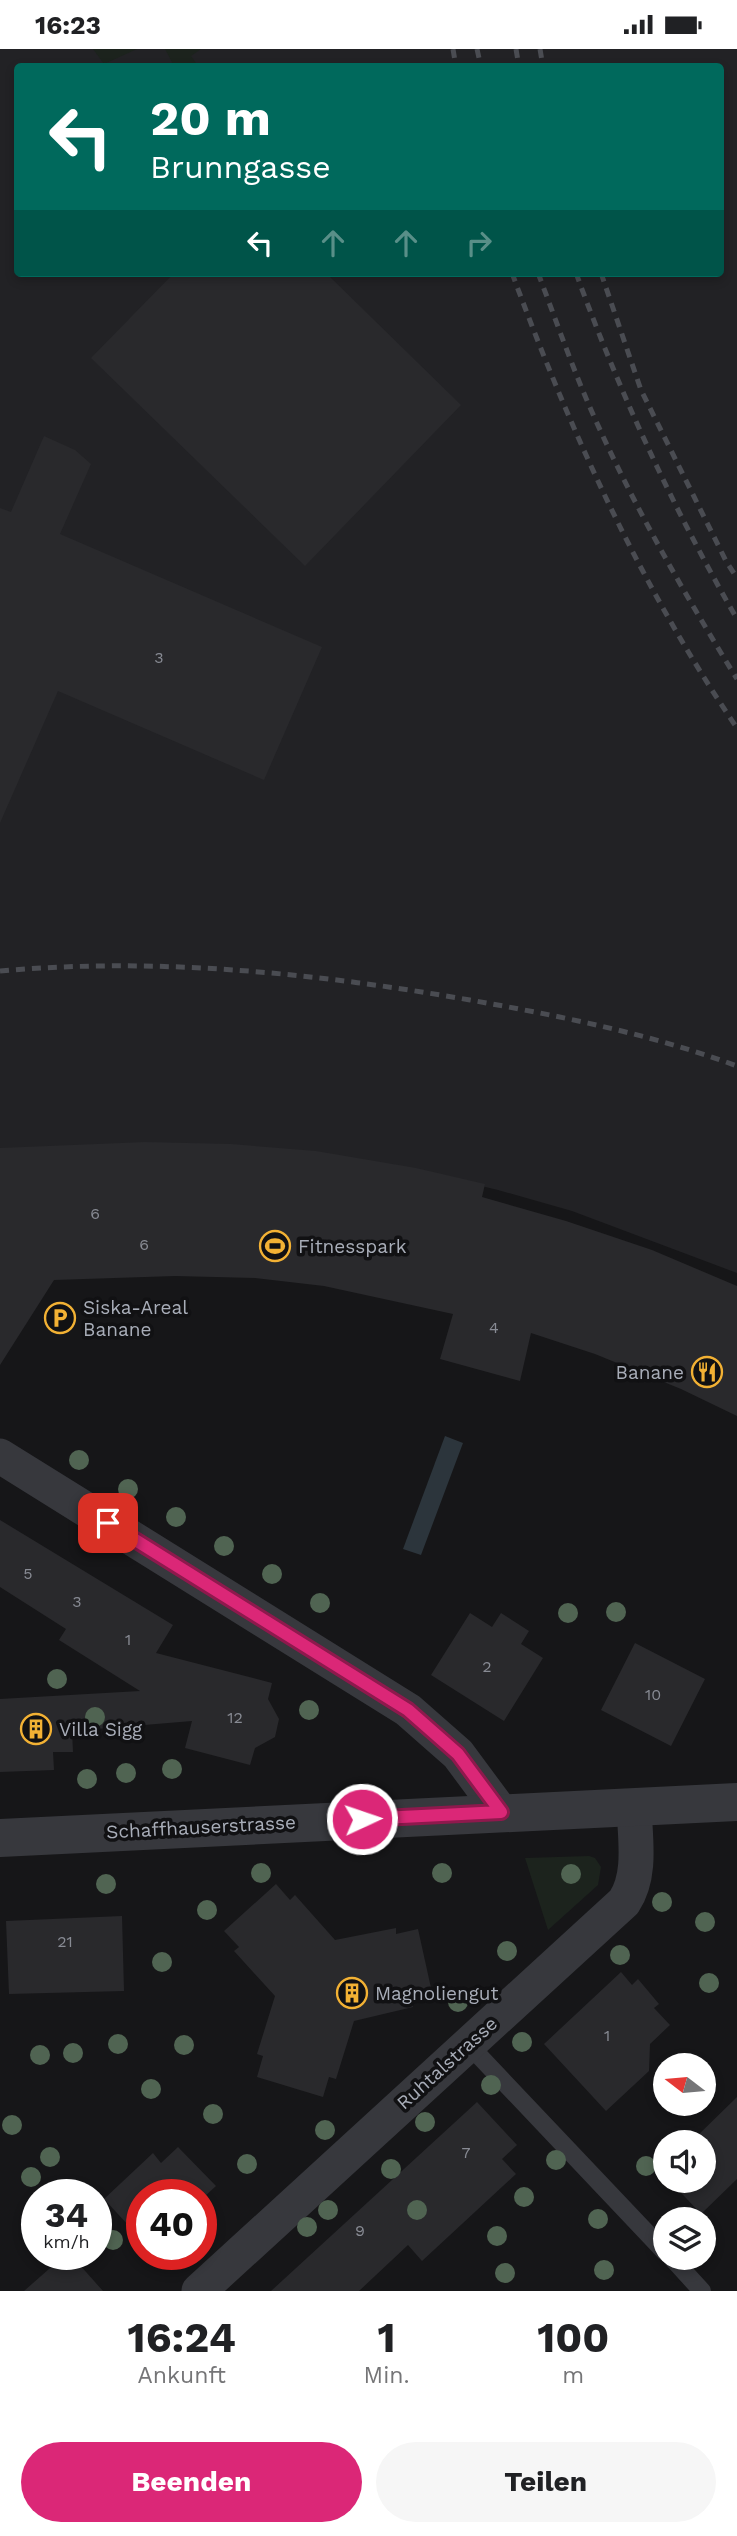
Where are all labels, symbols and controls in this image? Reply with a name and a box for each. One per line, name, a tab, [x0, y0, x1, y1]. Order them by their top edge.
text: 16:23	[35, 10, 101, 40]
text: 20 m	[150, 89, 271, 147]
icon: left	[35, 91, 126, 182]
text: Brunngasse	[150, 148, 331, 186]
icon: left	[241, 224, 279, 262]
icon: ahead	[314, 224, 352, 262]
icon: ahead	[387, 224, 425, 262]
icon: right	[460, 224, 498, 262]
house number: 3	[154, 648, 164, 667]
house number: 6	[90, 1204, 100, 1223]
sports icon: Fitnesspark	[258, 1229, 292, 1263]
house number: 6	[139, 1235, 149, 1254]
place label: Fitnesspark	[298, 1235, 407, 1258]
place label: Siska-Areal Banane	[83, 1296, 188, 1341]
parking icon: Siska-Areal Banane	[43, 1301, 77, 1335]
house number: 4	[489, 1318, 499, 1337]
restaurant icon: Banane	[690, 1355, 724, 1389]
place label: Banane	[616, 1361, 684, 1384]
pin	[78, 1493, 138, 1553]
icon: arrive	[89, 1504, 127, 1542]
house number: 5	[23, 1564, 33, 1583]
house number: 3	[72, 1592, 82, 1611]
house number: 1	[125, 1630, 131, 1649]
house number: 2	[482, 1657, 492, 1676]
house number: 10	[645, 1685, 661, 1704]
house number: 12	[227, 1708, 243, 1727]
building icon: Villa Sigg	[19, 1712, 53, 1746]
place label: Villa Sigg	[59, 1718, 143, 1741]
position arrow	[325, 1782, 399, 1856]
street label: Schaffhauserstrasse	[106, 1811, 296, 1843]
house number: 21	[57, 1932, 73, 1951]
building icon: Magnoliengut	[335, 1976, 369, 2010]
place label: Magnoliengut	[375, 1982, 499, 2005]
street label: Ruhtalstrasse	[392, 2012, 502, 2114]
house number: 1	[604, 2026, 610, 2045]
north arrow	[653, 2053, 716, 2116]
map controls	[653, 2053, 716, 2270]
button: sound	[653, 2130, 716, 2193]
house number: 7	[462, 2143, 471, 2162]
speed limit sign: 40	[126, 2179, 217, 2270]
text: 34	[45, 2194, 88, 2236]
button: layers	[653, 2207, 716, 2270]
house number: 9	[355, 2221, 365, 2240]
text: km/h	[43, 2231, 90, 2252]
text: 16:24	[128, 2313, 236, 2362]
text: 1	[377, 2313, 396, 2362]
text: 100	[537, 2313, 609, 2362]
text: Ankunft	[138, 2362, 226, 2389]
text: Min.	[363, 2362, 410, 2389]
text: m	[562, 2362, 584, 2389]
button: Beenden	[21, 2442, 362, 2522]
button: Teilen	[376, 2442, 716, 2522]

